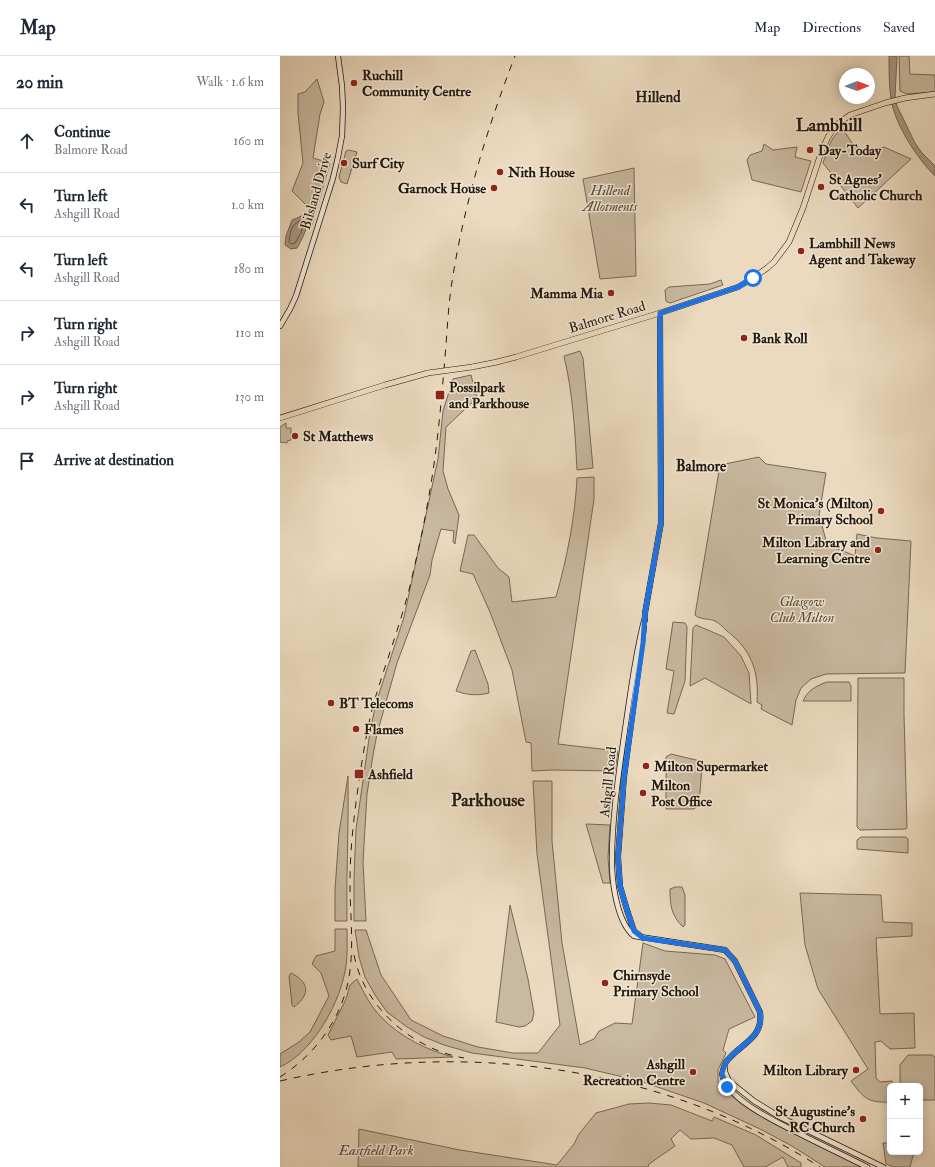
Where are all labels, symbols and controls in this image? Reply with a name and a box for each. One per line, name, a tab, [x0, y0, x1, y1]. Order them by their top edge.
text: Map	[20, 16, 56, 40]
text: Map	[754, 19, 780, 36]
text: Directions	[802, 19, 861, 36]
text: Saved	[883, 19, 915, 36]
place label: Ruchill Community Centre	[362, 67, 471, 101]
north arrow	[839, 68, 875, 104]
text: 20 min	[16, 72, 63, 93]
text: Walk · 1.6 km	[196, 74, 264, 90]
marker: Ruchill Community Centre	[349, 78, 359, 88]
district label: Hillend	[635, 88, 681, 107]
district label: Lambhill	[796, 114, 863, 137]
text: Continue	[54, 123, 110, 142]
icon: ahead	[16, 130, 38, 152]
text: 160 m	[233, 133, 264, 149]
text: Balmore Road	[54, 142, 128, 158]
place label: Day-Today	[818, 142, 882, 160]
marker: Day-Today	[805, 145, 815, 155]
street label: Bilsland Drive	[297, 150, 335, 232]
place label: Surf City	[352, 155, 405, 173]
marker: Surf City	[339, 158, 349, 168]
place label: Nith House	[507, 164, 575, 181]
marker: Nith House	[495, 167, 505, 177]
place label: St Agnes' Catholic Church	[829, 171, 923, 204]
place label: Garnock House	[398, 180, 486, 197]
park label: Hillend Allotments	[581, 182, 639, 215]
marker: St Agnes' Catholic Church	[816, 182, 826, 192]
marker: Garnock House	[489, 183, 499, 193]
text: Turn left	[54, 187, 108, 206]
icon: left	[16, 194, 38, 216]
text: 1.0 km	[231, 197, 264, 213]
text: Ashgill Road	[54, 206, 120, 222]
place label: Lambhill News Agent and Takeway	[808, 235, 916, 269]
marker: Lambhill News Agent and Takeway	[796, 246, 806, 256]
text: Turn left	[54, 251, 108, 270]
icon: left	[16, 258, 38, 280]
text: 180 m	[234, 261, 264, 277]
route start	[744, 269, 762, 287]
text: Ashgill Road	[54, 270, 120, 286]
place label: Mamma Mia	[529, 285, 604, 302]
marker: Mamma Mia	[606, 288, 616, 298]
street label: Balmore Road	[567, 297, 648, 337]
text: Turn right	[54, 315, 117, 334]
icon: right	[16, 322, 38, 344]
text: 110 m	[235, 325, 264, 341]
place label: Bank Roll	[752, 330, 808, 347]
marker: Bank Roll	[739, 333, 749, 343]
text: Ashgill Road	[54, 334, 120, 350]
text: Turn right	[54, 379, 117, 398]
place label: Possilpark and Parkhouse	[449, 379, 529, 412]
icon: right	[16, 386, 38, 408]
text: 130 m	[235, 389, 264, 405]
marker: Possilpark and Parkhouse	[434, 389, 446, 401]
text: Ashgill Road	[54, 398, 120, 414]
place label: St Matthews	[303, 428, 373, 445]
marker: St Matthews	[290, 431, 300, 441]
icon: arrive	[16, 450, 38, 472]
text: Arrive at destination	[54, 451, 174, 470]
district label: Balmore	[676, 457, 727, 476]
place label: St Monica's (Milton) Primary School	[758, 495, 873, 529]
marker: St Monica's (Milton) Primary School	[876, 506, 886, 516]
place label: Milton Library and Learning Centre	[761, 534, 870, 568]
marker: Milton Library and Learning Centre	[873, 545, 883, 555]
park label: Glasgow Club Milton	[770, 593, 835, 626]
place label: BT Telecoms	[339, 695, 414, 712]
marker: BT Telecoms	[326, 698, 336, 708]
place label: Flames	[364, 721, 404, 738]
marker: Flames	[351, 724, 361, 734]
street label: Ashgill Road	[596, 746, 620, 819]
place label: Milton Supermarket	[653, 758, 768, 776]
marker: Milton Supermarket	[641, 761, 651, 771]
place label: Ashfield	[367, 766, 413, 783]
marker: Ashfield	[353, 768, 365, 780]
place label: Milton Post Office	[650, 777, 712, 810]
marker: Milton Post Office	[638, 788, 648, 798]
district label: Parkhouse	[451, 789, 525, 812]
place label: Chirnsyde Primary School	[613, 967, 699, 1001]
marker: Chirnsyde Primary School	[600, 978, 610, 988]
place label: Ashgill Recreation Centre	[583, 1056, 685, 1089]
place label: Milton Library	[762, 1062, 849, 1080]
marker: Milton Library	[851, 1065, 861, 1075]
marker: Ashgill Recreation Centre	[688, 1067, 698, 1077]
route end	[718, 1078, 736, 1096]
map controls	[887, 1083, 923, 1155]
button: +	[887, 1083, 923, 1119]
place label: St Augustine's RC Church	[775, 1103, 856, 1136]
marker: St Augustine's RC Church	[858, 1114, 868, 1124]
button: −	[887, 1119, 923, 1155]
park label: Eastfield Park	[338, 1142, 414, 1159]

